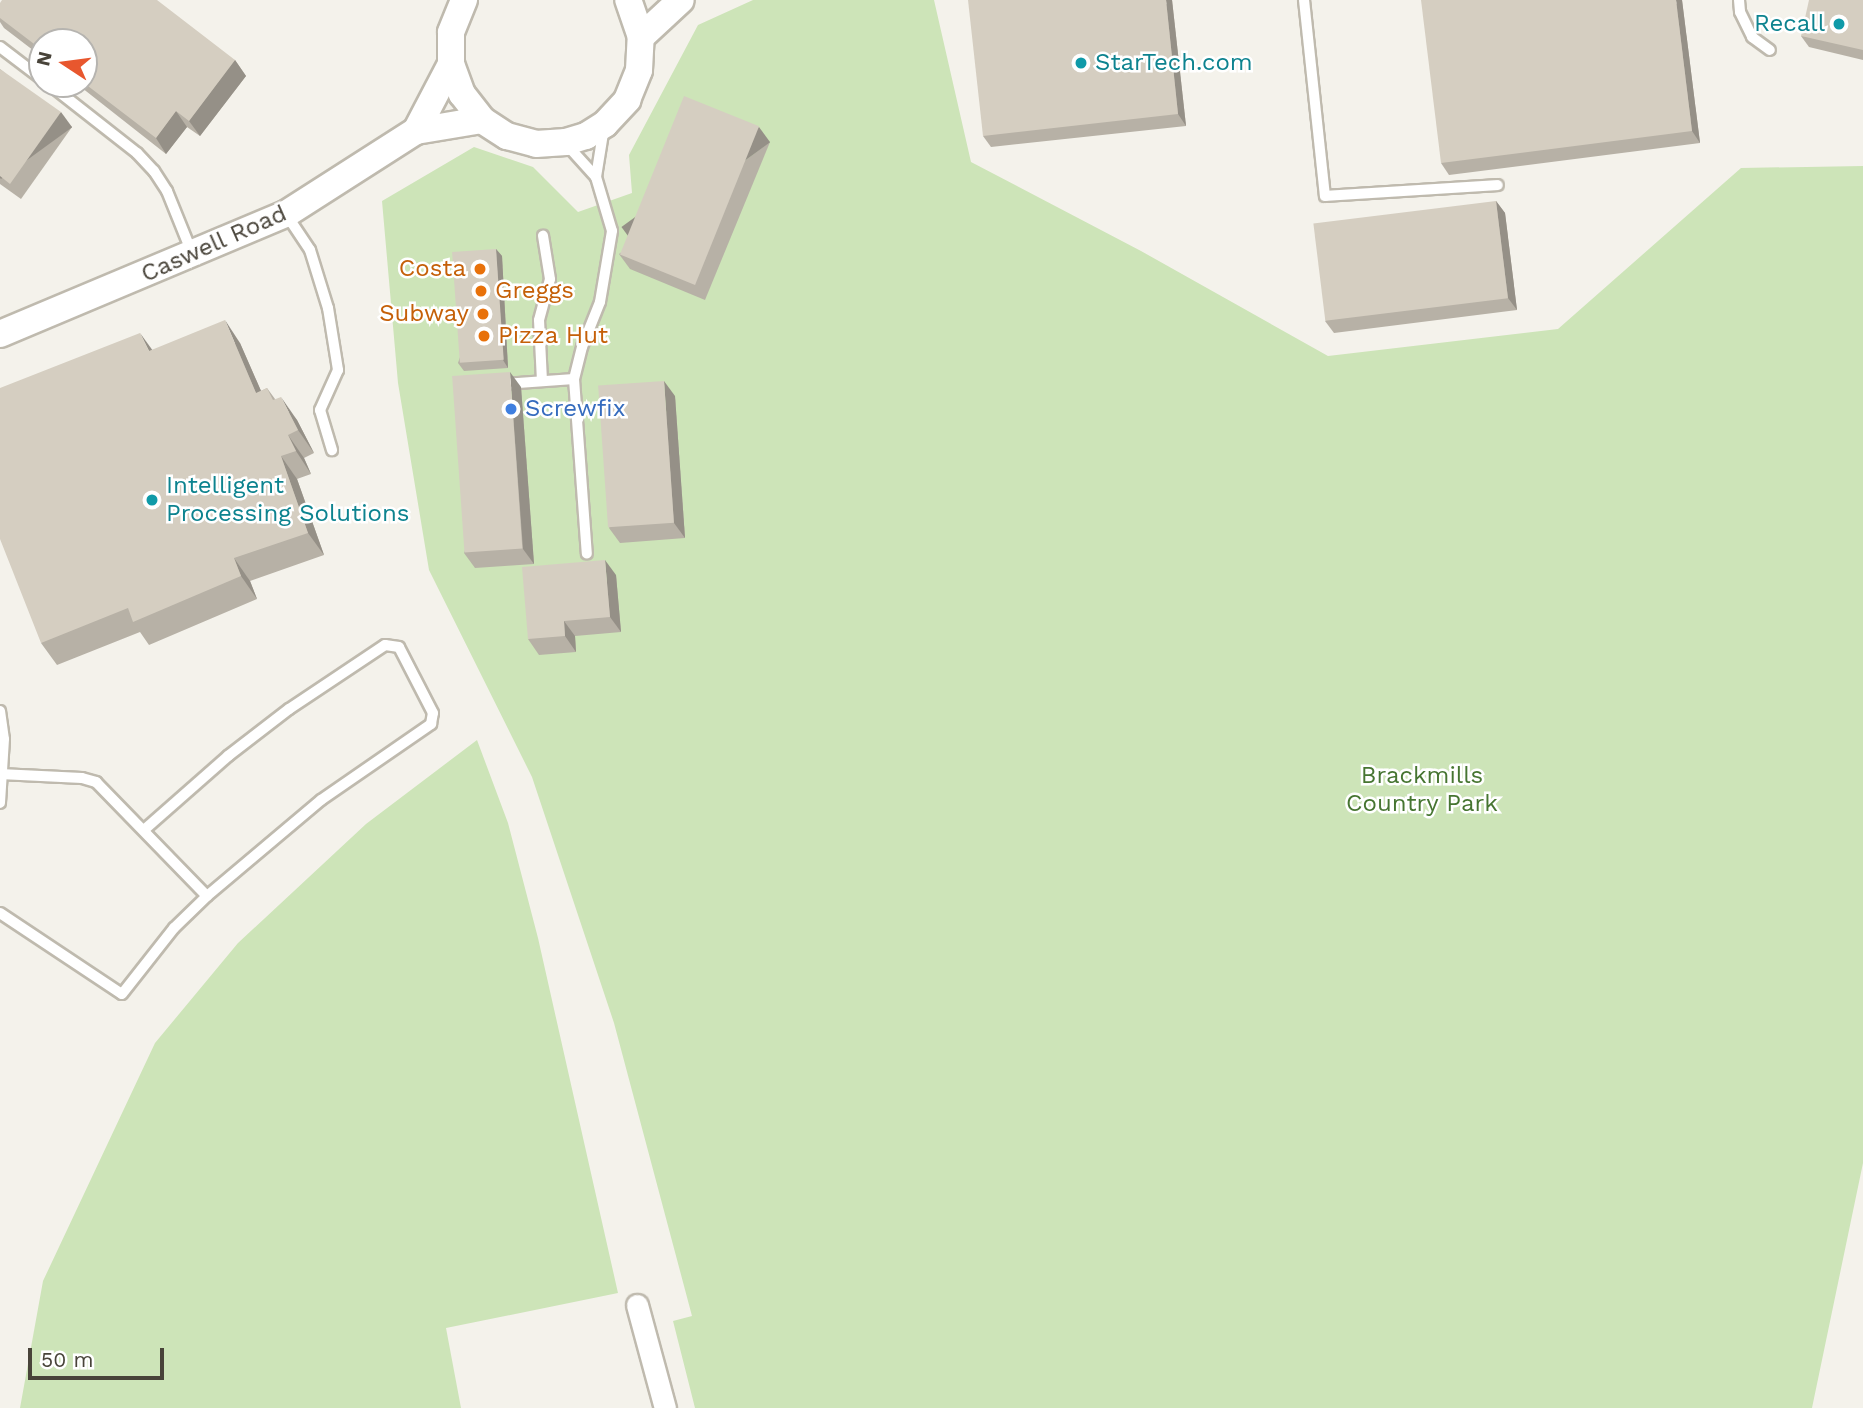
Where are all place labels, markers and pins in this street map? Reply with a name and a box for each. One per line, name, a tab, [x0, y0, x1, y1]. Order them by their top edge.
place label: Recall	[1754, 10, 1825, 38]
marker: Recall	[1831, 16, 1847, 32]
place label: StarTech.com	[1095, 49, 1253, 77]
marker: StarTech.com	[1073, 55, 1089, 71]
place label: Costa	[399, 255, 466, 283]
marker: Costa	[472, 261, 488, 277]
place label: Greggs	[495, 277, 574, 305]
marker: Greggs	[473, 283, 489, 299]
place label: Subway	[379, 300, 469, 328]
marker: Subway	[475, 306, 491, 322]
place label: Pizza Hut	[498, 322, 609, 350]
marker: Pizza Hut	[476, 328, 492, 344]
place label: Screwfix	[525, 395, 625, 423]
marker: Screwfix	[503, 401, 519, 417]
place label: Intelligent Processing Solutions	[166, 472, 410, 528]
marker: Intelligent Processing Solutions	[144, 492, 160, 508]

